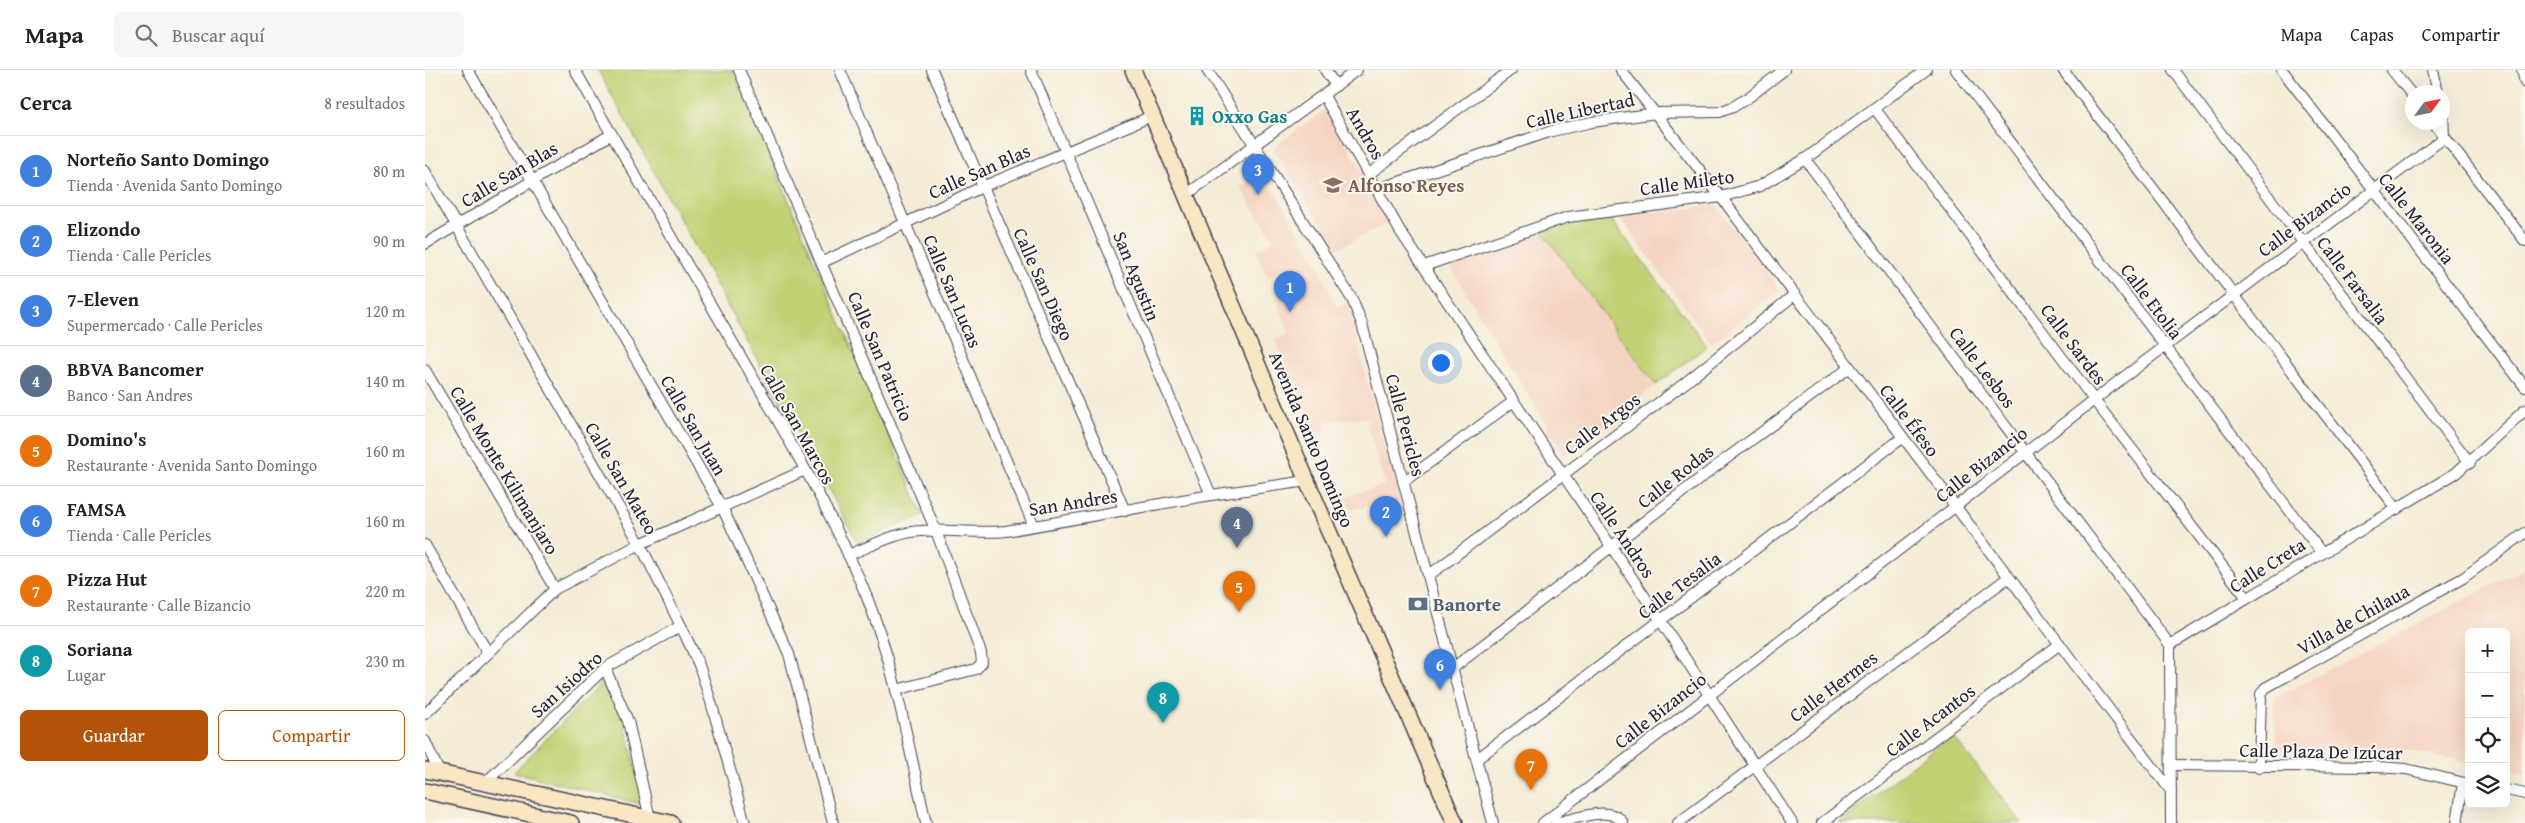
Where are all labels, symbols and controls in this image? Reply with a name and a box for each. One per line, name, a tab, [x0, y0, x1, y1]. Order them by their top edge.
search box	[114, 12, 464, 57]
text: Mapa	[25, 17, 84, 52]
icon: search	[132, 21, 160, 49]
text: Buscar aquí	[172, 21, 265, 49]
text: Mapa	[2281, 21, 2322, 48]
text: Capas	[2350, 21, 2394, 48]
text: Compartir	[2422, 21, 2500, 48]
street label: Calle Libertad	[1523, 85, 1638, 135]
north arrow	[2405, 85, 2450, 130]
text: Cerca	[20, 87, 72, 118]
text: 8 resultados	[324, 91, 405, 115]
street label: Andros	[1340, 101, 1392, 165]
place label: Oxxo Gas	[1212, 102, 1287, 130]
building icon: Oxxo Gas	[1186, 105, 1208, 127]
street label: Calle San Blas	[455, 134, 563, 214]
street label: Calle San Blas	[924, 136, 1034, 206]
text: Norteño Santo Domingo	[67, 145, 269, 173]
pin: 3	[1242, 154, 1274, 195]
text: 1	[32, 159, 40, 183]
text: 80 m	[373, 159, 405, 183]
street label: Calle Mileto	[1638, 162, 1736, 202]
street label: Calle Maronia	[2372, 166, 2462, 270]
place label: Alfonso Reyes	[1348, 171, 1464, 199]
text: Tienda · Avenida Santo Domingo	[67, 173, 282, 197]
school or university icon: Alfonso Reyes	[1322, 174, 1344, 196]
street label: Calle Bizancio	[2251, 175, 2357, 263]
text: Elizondo	[67, 215, 140, 243]
street label: Calle San Diego	[1007, 223, 1081, 345]
street label: San Agustin	[1106, 227, 1168, 325]
text: 2	[32, 229, 40, 253]
text: 90 m	[373, 229, 405, 253]
street label: Calle San Lucas	[917, 230, 989, 352]
street label: Calle Farsalia	[2310, 230, 2396, 330]
text: Tienda · Calle Pericles	[67, 243, 211, 267]
street label: Calle Etolia	[2114, 257, 2190, 345]
pin: 1	[1274, 271, 1306, 312]
text: 7-Eleven	[67, 285, 139, 313]
street label: Calle San Patricio	[841, 287, 921, 425]
street label: Calle Sardes	[2034, 297, 2114, 391]
text: 3	[32, 299, 40, 323]
text: 120 m	[365, 299, 405, 323]
text: Supermercado · Calle Pericles	[67, 313, 263, 337]
street label: Calle Lesbos	[1943, 320, 2023, 414]
street label: Avenida Santo Domingo	[1262, 346, 1362, 532]
your location	[1428, 350, 1454, 376]
text: BBVA Bancomer	[67, 355, 204, 383]
street label: Calle San Marcos	[753, 359, 843, 489]
text: 4	[32, 369, 40, 393]
text: 140 m	[365, 369, 405, 393]
street label: Calle San Juan	[654, 369, 734, 481]
street label: Calle Pericles	[1379, 371, 1433, 479]
street label: Calle Éfeso	[1873, 378, 1947, 462]
street label: Calle Monte Kilimanjaro	[443, 380, 567, 560]
text: Banco · San Andres	[67, 383, 193, 407]
street label: Calle Argos	[1558, 385, 1646, 461]
street label: Calle San Mateo	[578, 416, 666, 540]
street label: Calle Bizancio	[1929, 419, 2033, 509]
text: Domino's	[67, 425, 146, 453]
street label: Calle Rodas	[1631, 437, 1719, 515]
text: 5	[32, 439, 40, 463]
text: 160 m	[365, 439, 405, 463]
text: Restaurante · Avenida Santo Domingo	[67, 453, 317, 477]
street label: San Andres	[1027, 481, 1119, 523]
street label: Calle Andros	[1583, 485, 1663, 583]
text: FAMSA	[67, 495, 126, 523]
pin: 2	[1370, 496, 1402, 537]
pin: 4	[1221, 507, 1253, 548]
text: 6	[32, 509, 40, 533]
text: 160 m	[365, 509, 405, 533]
text: Tienda · Calle Pericles	[67, 523, 211, 547]
street label: Calle Creta	[2223, 530, 2311, 600]
street label: Calle Tesalia	[1631, 544, 1727, 626]
text: Pizza Hut	[67, 565, 147, 593]
pin: 5	[1223, 571, 1255, 612]
street label: Villa de Chilaua	[2292, 577, 2414, 661]
text: 7	[32, 579, 40, 603]
text: 220 m	[365, 579, 405, 603]
place label: Banorte	[1433, 590, 1501, 618]
text: Restaurante · Calle Bizancio	[67, 593, 251, 617]
bank icon: Banorte	[1407, 593, 1429, 615]
map controls	[2465, 628, 2510, 808]
button: +	[2465, 628, 2510, 673]
text: Soriana	[67, 635, 132, 663]
street label: Calle Hermes	[1783, 643, 1883, 729]
street label: San Isiodro	[524, 644, 608, 724]
text: 8	[32, 649, 40, 673]
text: 230 m	[365, 649, 405, 673]
pin: 6	[1424, 649, 1456, 690]
text: Lugar	[67, 663, 106, 687]
street label: Calle Bizancio	[1608, 665, 1712, 755]
button: −	[2465, 673, 2510, 718]
street label: Calle Acantos	[1879, 677, 1981, 763]
pin: 8	[1147, 682, 1179, 723]
button: Guardar	[20, 710, 208, 761]
button: Compartir	[218, 710, 405, 761]
button: locate	[2465, 718, 2510, 763]
street label: Calle Plaza De Izúcar	[2239, 736, 2403, 766]
pin: 7	[1515, 749, 1547, 790]
button: layers	[2465, 763, 2510, 808]

